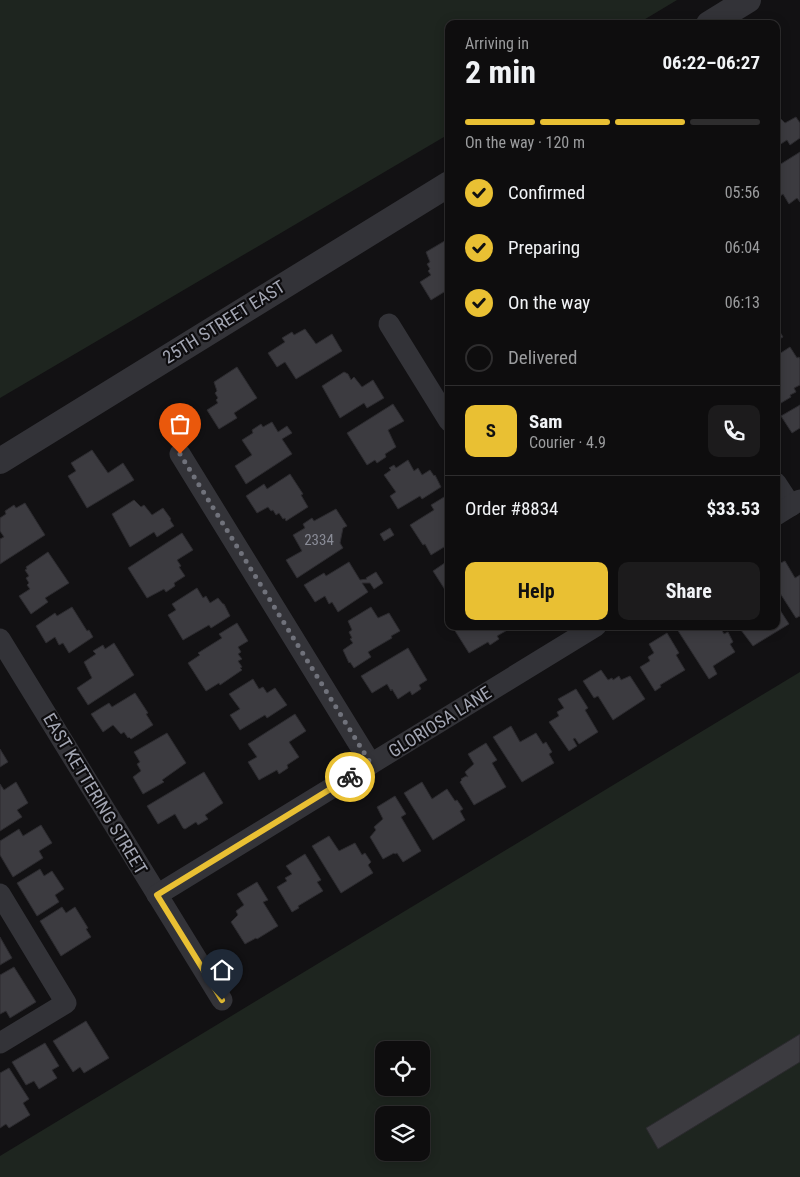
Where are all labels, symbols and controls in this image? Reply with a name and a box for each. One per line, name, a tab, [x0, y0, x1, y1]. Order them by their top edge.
text: Arriving in	[465, 34, 529, 53]
text: 06:22–06:27	[662, 51, 760, 74]
text: 2 min	[465, 53, 536, 91]
text: On the way · 120 m	[465, 133, 585, 152]
icon: check	[465, 179, 493, 207]
text: Confirmed	[508, 181, 585, 204]
text: 05:56	[725, 183, 760, 202]
icon: check	[465, 234, 493, 262]
text: Preparing	[508, 236, 580, 259]
text: 06:04	[725, 238, 760, 257]
street label: 25TH STREET EAST	[159, 276, 289, 368]
icon: check	[465, 289, 493, 317]
text: On the way	[508, 291, 590, 314]
text: 06:13	[725, 293, 760, 312]
text: Delivered	[508, 346, 577, 369]
pin	[159, 403, 201, 454]
button: phone	[708, 405, 760, 457]
icon: bag	[166, 410, 194, 438]
text: Sam	[529, 410, 562, 433]
text: S	[486, 419, 496, 442]
text: Courier · 4.9	[529, 433, 606, 452]
text: Order #8834	[465, 497, 558, 520]
text: $33.53	[706, 497, 760, 520]
house number: 2334	[304, 531, 334, 549]
button: Help	[465, 562, 608, 620]
button: Share	[618, 562, 760, 620]
street label: GLORIOSA LANE	[384, 682, 495, 762]
street label: EAST KETTERING STREET	[39, 709, 152, 878]
courier	[325, 752, 375, 802]
icon: bike	[336, 763, 364, 791]
pin	[201, 949, 243, 1000]
icon: home	[208, 956, 236, 984]
map controls	[375, 1041, 430, 1161]
button: locate	[375, 1041, 430, 1096]
button: layers	[375, 1106, 430, 1161]

